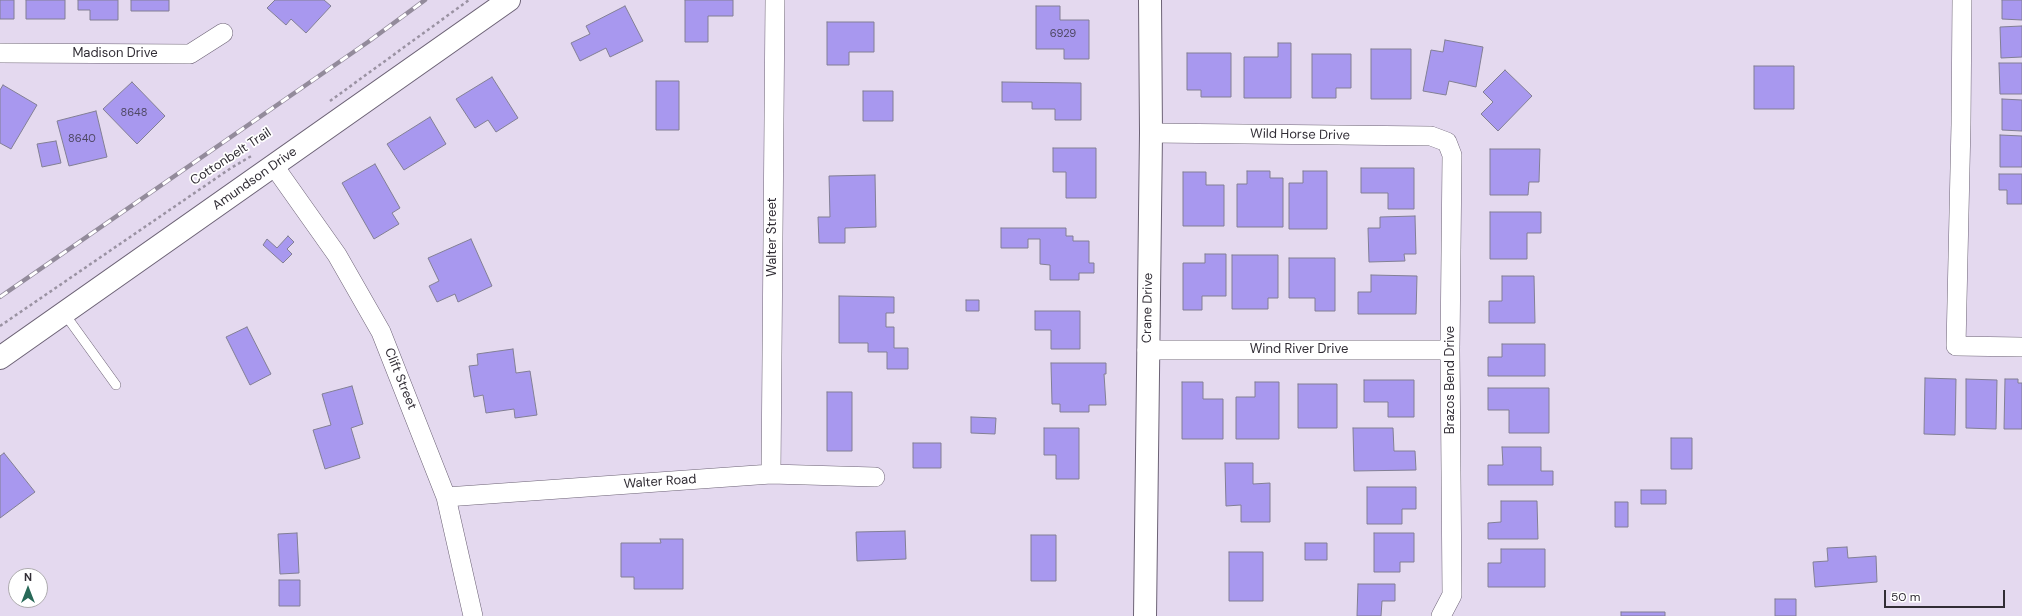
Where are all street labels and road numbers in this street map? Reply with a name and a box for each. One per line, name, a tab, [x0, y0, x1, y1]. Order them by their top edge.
street label: Madison Drive	[72, 46, 158, 62]
street label: Cottonbelt Trail	[188, 125, 274, 189]
street label: Wild Horse Drive	[1250, 126, 1350, 144]
street label: Amundson Drive	[210, 144, 300, 214]
street label: Walter Street	[765, 197, 781, 277]
street label: Crane Drive	[1140, 273, 1156, 343]
street label: Brazos Bend Drive	[1443, 326, 1459, 434]
street label: Wind River Drive	[1250, 342, 1348, 358]
street label: Clift Street	[381, 346, 419, 412]
street label: Walter Road	[623, 472, 697, 492]

